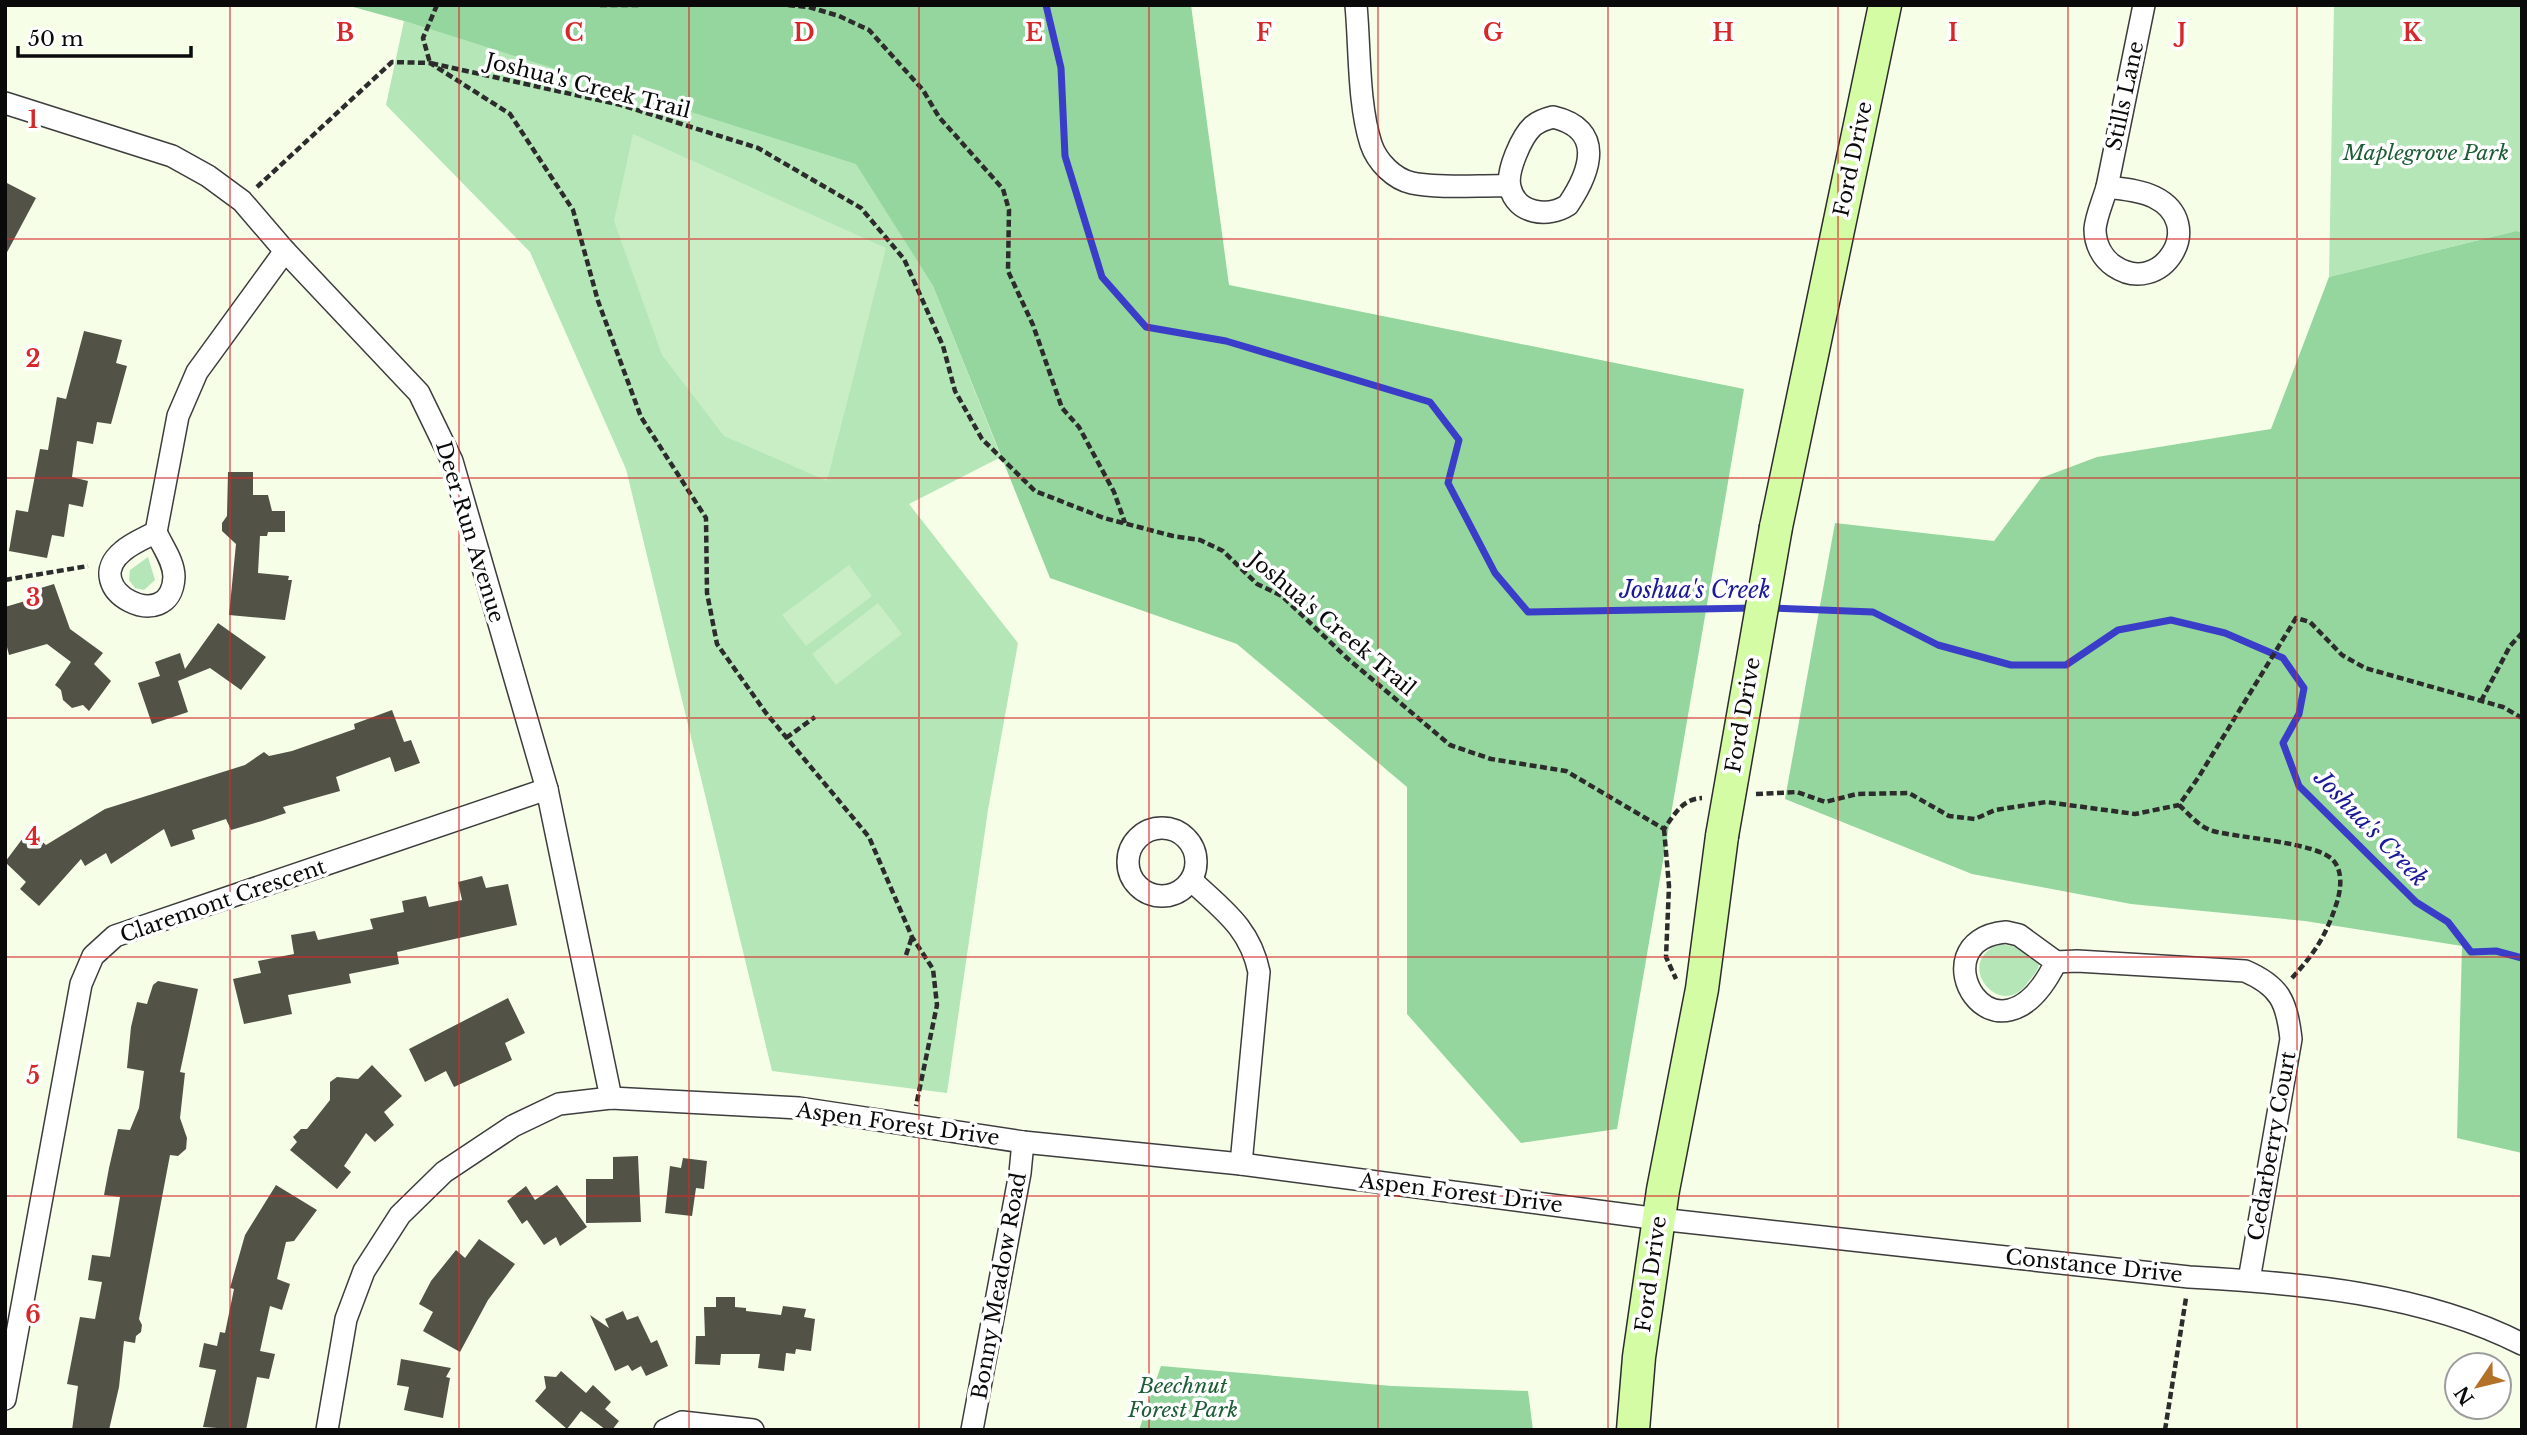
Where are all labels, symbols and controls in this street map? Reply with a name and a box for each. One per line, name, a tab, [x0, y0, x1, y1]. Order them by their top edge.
scale bar	[18, 14, 191, 58]
text: B	[336, 19, 354, 47]
text: C	[565, 19, 583, 47]
text: D	[793, 19, 815, 47]
text: E	[1025, 19, 1043, 47]
text: F	[1256, 19, 1272, 47]
text: G	[1483, 19, 1503, 47]
text: H	[1712, 19, 1734, 47]
text: I	[1948, 19, 1958, 47]
text: J	[2173, 19, 2187, 47]
text: K	[2403, 19, 2423, 47]
text: 50 m	[28, 26, 84, 52]
street label: Stills Lane	[2101, 39, 2149, 153]
street label: Joshua's Creek Trail	[480, 47, 693, 124]
street label: Ford Drive	[1828, 99, 1878, 219]
text: 1	[28, 106, 38, 134]
park label: Maplegrove Park	[2342, 140, 2509, 166]
text: 2	[26, 345, 40, 373]
street label: Deer Run Avenue	[430, 438, 510, 626]
street label: Joshua's Creek Trail	[1241, 545, 1421, 702]
water label: Joshua's Creek	[1618, 576, 1771, 604]
text: 3	[26, 584, 40, 612]
street label: Ford Drive	[1720, 655, 1766, 775]
water label: Joshua's Creek	[2308, 763, 2434, 892]
text: 4	[25, 823, 41, 851]
street label: Claremont Crescent	[117, 854, 329, 948]
street label: Cedarberry Court	[2243, 1049, 2301, 1243]
text: 5	[26, 1062, 40, 1090]
street label: Aspen Forest Drive	[794, 1097, 1001, 1151]
street label: Aspen Forest Drive	[1357, 1167, 1564, 1218]
street label: Bonny Meadow Road	[966, 1171, 1032, 1401]
street label: Ford Drive	[1630, 1214, 1672, 1334]
street label: Constance Drive	[2004, 1244, 2184, 1288]
text: 6	[25, 1301, 41, 1329]
north arrow	[2443, 1351, 2513, 1421]
park label: Beechnut Forest Park	[1127, 1373, 1238, 1423]
text: N	[2450, 1381, 2479, 1409]

